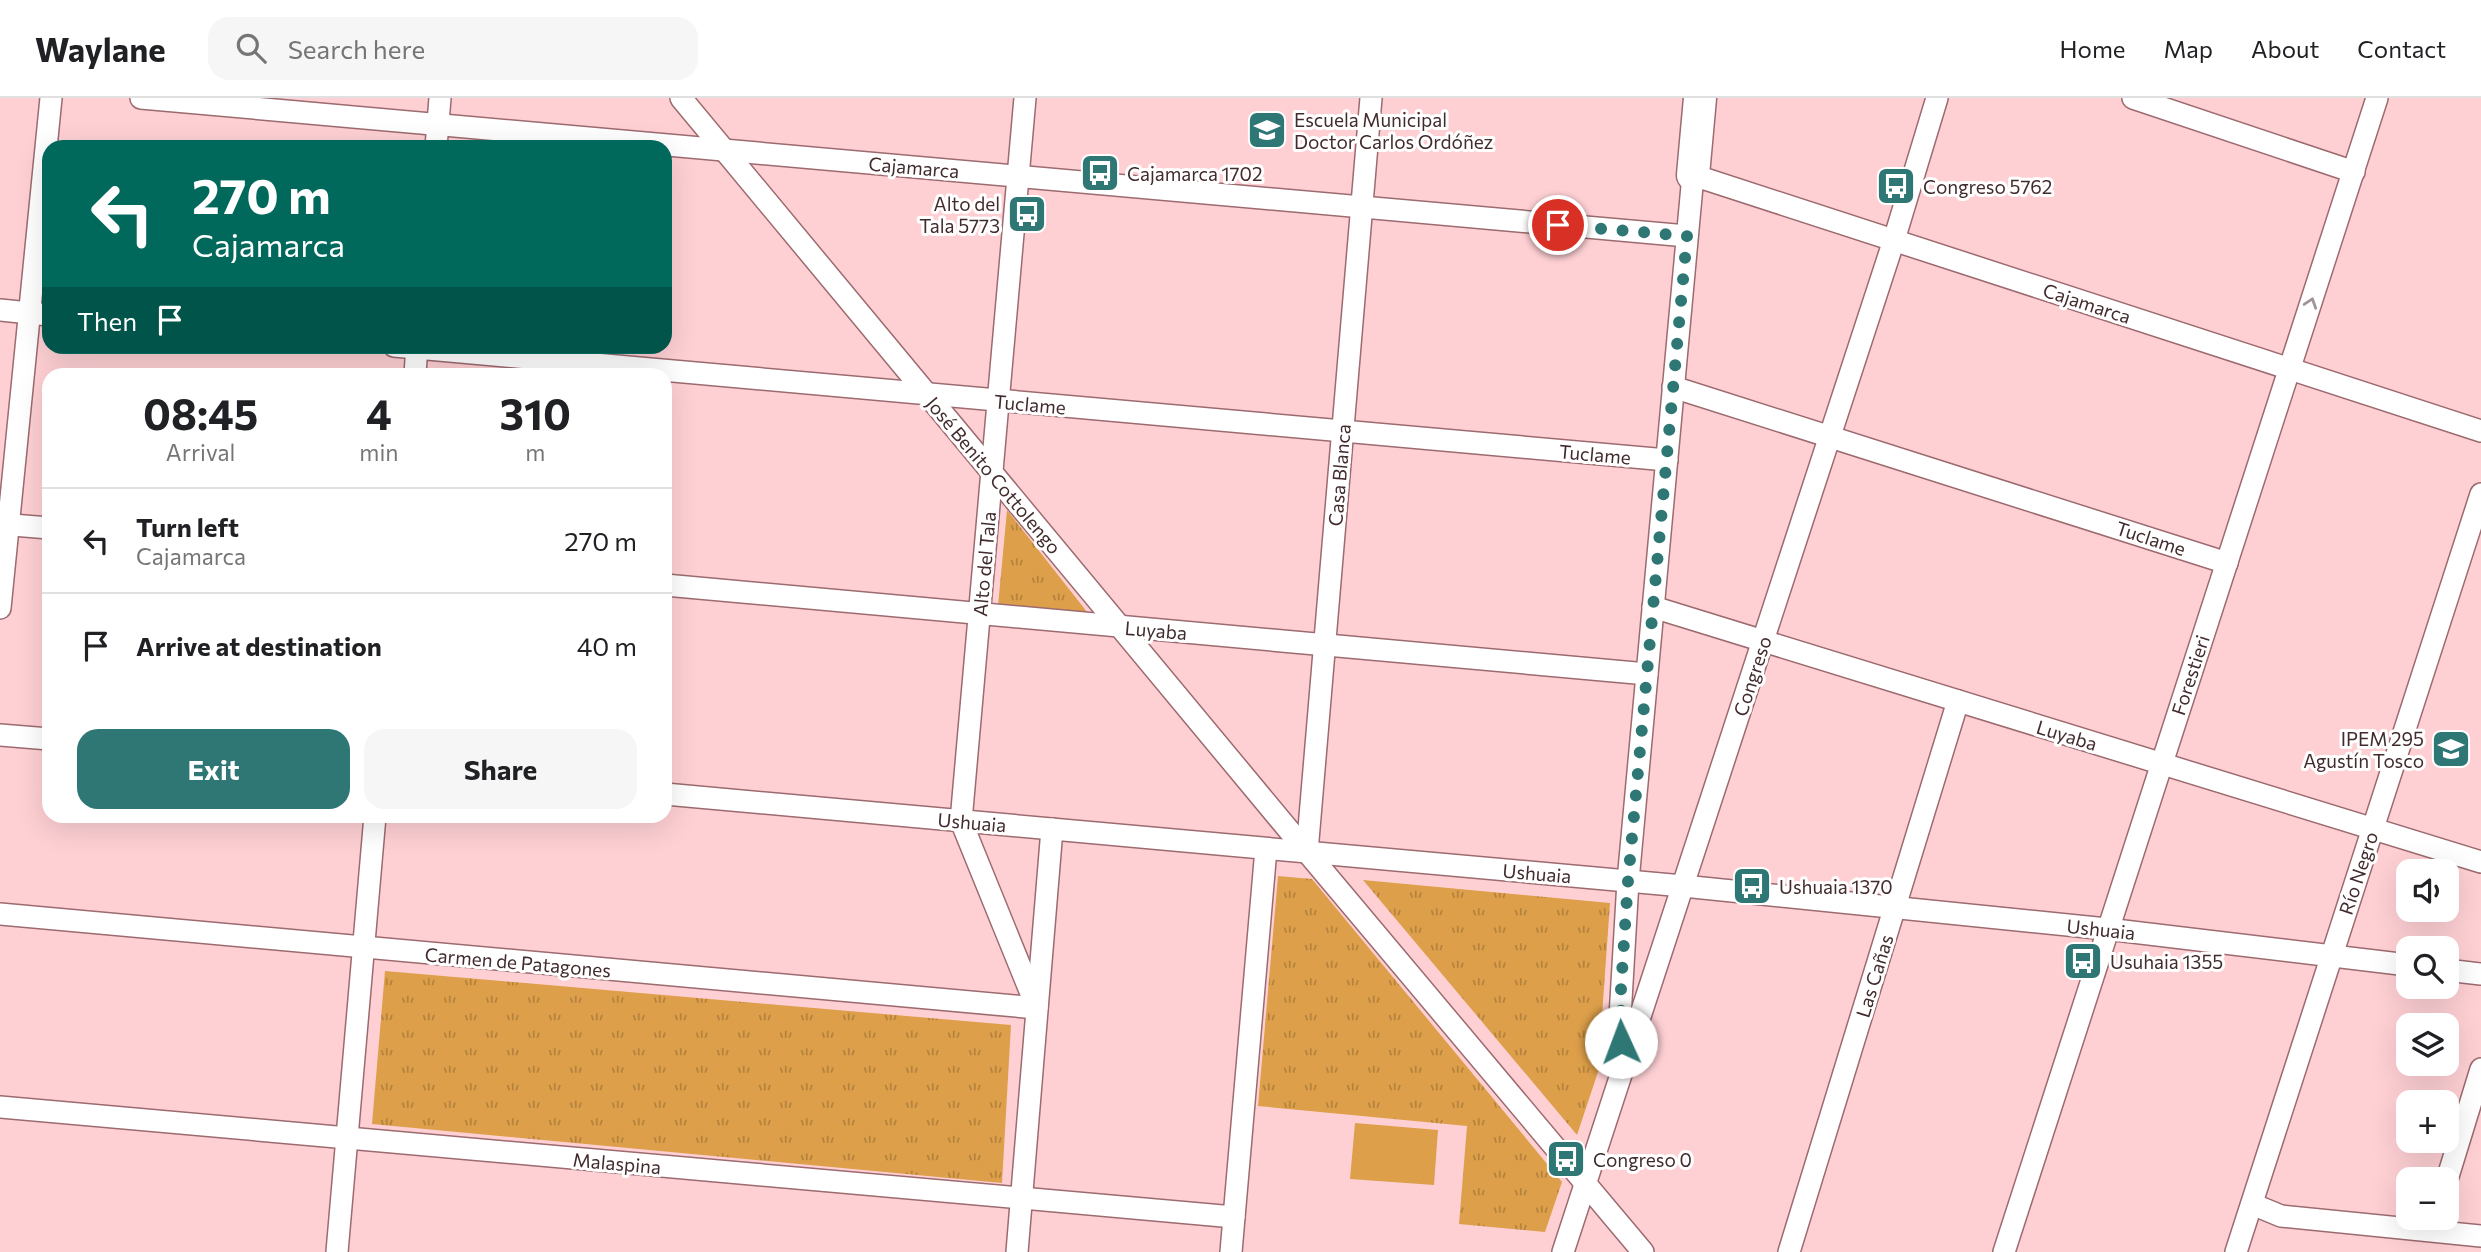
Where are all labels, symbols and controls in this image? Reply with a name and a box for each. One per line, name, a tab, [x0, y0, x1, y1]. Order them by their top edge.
search box	[208, 17, 698, 80]
text: Waylane	[35, 28, 166, 69]
icon: search	[232, 29, 270, 67]
text: Search here	[288, 33, 425, 64]
text: Home	[2060, 34, 2126, 63]
text: Map	[2164, 34, 2213, 63]
text: About	[2251, 34, 2319, 63]
text: Contact	[2357, 34, 2446, 63]
place label: Escuela Municipal Doctor Carlos Ordóñez	[1294, 108, 1493, 153]
school or university icon: Escuela Municipal Doctor Carlos Ordóñez	[1246, 109, 1288, 151]
street label: Cajamarca	[868, 152, 960, 182]
bus stop icon: Cajamarca 1702	[1079, 152, 1121, 194]
place label: Cajamarca 1702	[1127, 162, 1262, 185]
text: 270 m	[192, 164, 331, 224]
bus stop icon: Congreso 5762	[1875, 165, 1917, 207]
icon: left	[77, 168, 168, 259]
place label: Congreso 5762	[1923, 175, 2052, 198]
place label: Alto del Tala 5773	[919, 192, 1000, 237]
bus stop icon: Alto del Tala 5773	[1006, 193, 1048, 235]
pin	[1528, 195, 1588, 255]
icon: arrive	[1539, 206, 1577, 244]
text: Cajamarca	[192, 224, 345, 264]
street label: Cajamarca	[2040, 278, 2134, 328]
one-way arrow	[2303, 298, 2317, 310]
icon: arrive	[151, 301, 189, 339]
text: Then	[77, 305, 137, 336]
text: 08:45	[143, 387, 258, 439]
text: 4	[366, 387, 392, 439]
text: 310	[500, 387, 571, 439]
street label: Tuclame	[993, 389, 1067, 419]
street label: José Benito Cottolengo	[922, 392, 1066, 558]
street label: Casa Blanca	[1323, 423, 1355, 527]
text: Arrival	[166, 438, 235, 466]
text: min	[359, 438, 399, 466]
text: m	[525, 438, 545, 466]
street label: Tuclame	[1558, 439, 1632, 469]
text: Turn left	[136, 511, 239, 542]
street label: Alto del Tala	[968, 511, 1000, 617]
street label: Tuclame	[2113, 516, 2189, 560]
icon: left	[77, 522, 115, 560]
text: 270 m	[564, 525, 637, 556]
text: Cajamarca	[136, 542, 246, 570]
street label: Luyaba	[1124, 616, 1188, 644]
icon: arrive	[77, 627, 115, 665]
text: Arrive at destination	[136, 630, 382, 661]
text: 40 m	[577, 630, 637, 661]
street label: Forestieri	[2166, 632, 2214, 718]
street label: Congreso	[1728, 633, 1776, 719]
street label: Luyaba	[2034, 715, 2100, 755]
place label: IPEM 295 Agustín Tosco	[2303, 727, 2424, 772]
school or university icon: IPEM 295 Agustín Tosco	[2430, 728, 2472, 770]
button: Exit	[77, 729, 350, 809]
button: Share	[364, 729, 637, 809]
street label: Ushuaia	[937, 808, 1007, 836]
street label: Río Negro	[2334, 829, 2382, 917]
street label: Ushuaia	[1502, 859, 1572, 887]
map controls	[2396, 859, 2459, 1230]
button: sound	[2396, 859, 2459, 922]
bus stop icon: Ushuaia 1370	[1731, 865, 1773, 907]
place label: Ushuaia 1370	[1779, 875, 1893, 898]
street label: Ushuaia	[2066, 914, 2136, 944]
street label: Las Cañas	[1850, 932, 1898, 1020]
button: search	[2396, 936, 2459, 999]
bus stop icon: Usuhaia 1355	[2062, 940, 2104, 982]
street label: Carmen de Patagones	[424, 942, 612, 982]
place label: Usuhaia 1355	[2110, 950, 2223, 973]
position arrow	[1584, 1005, 1658, 1079]
button: layers	[2396, 1013, 2459, 1076]
button: +	[2396, 1090, 2459, 1153]
bus stop icon: Congreso 0	[1545, 1138, 1587, 1180]
street label: Malaspina	[572, 1148, 662, 1178]
place label: Congreso 0	[1593, 1148, 1692, 1171]
button: −	[2396, 1167, 2459, 1230]

